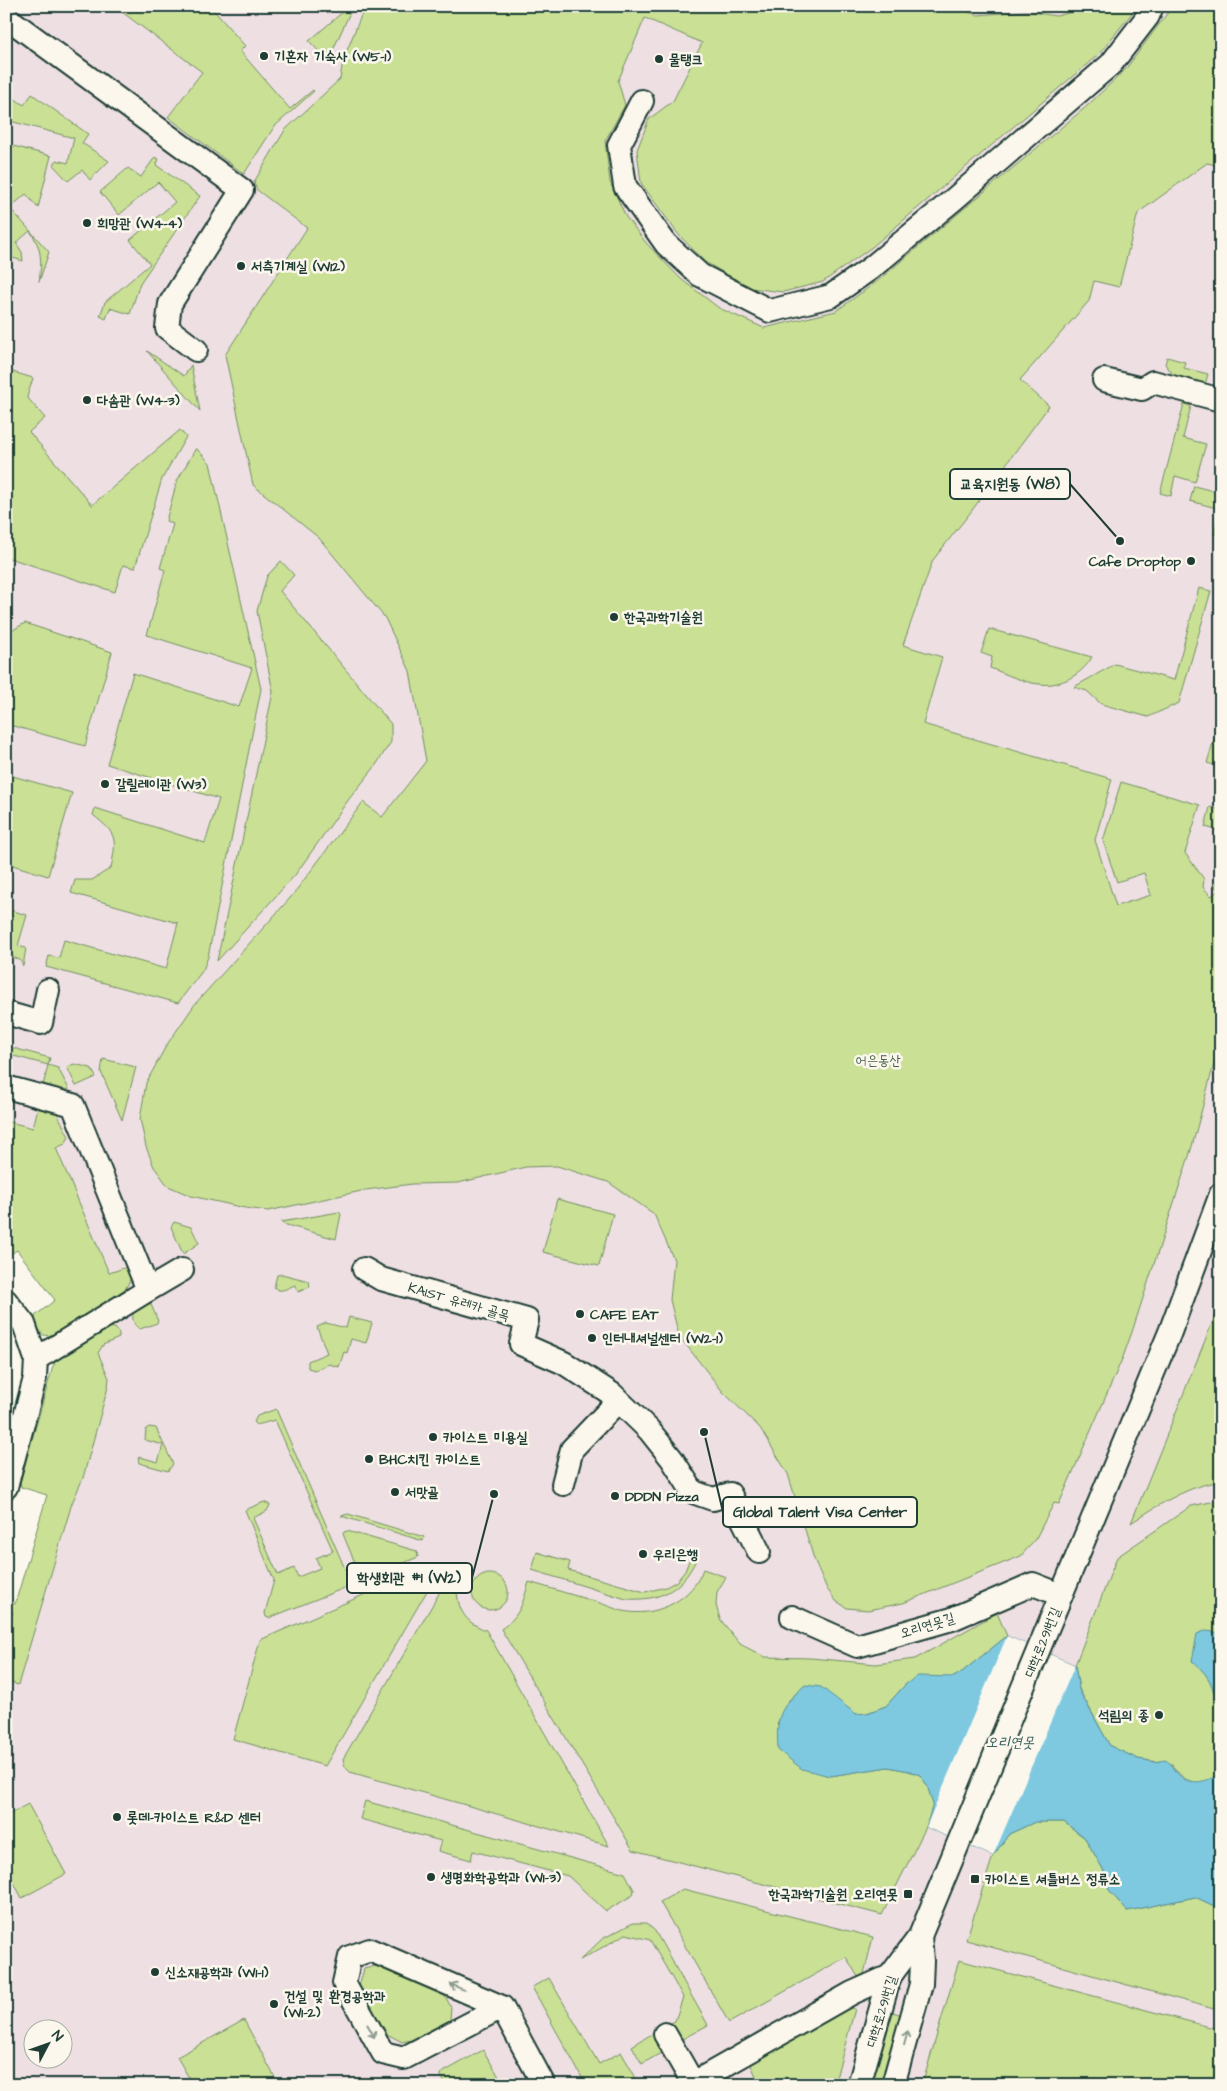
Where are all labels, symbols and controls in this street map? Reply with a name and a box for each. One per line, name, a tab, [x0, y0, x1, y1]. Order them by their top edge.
place label: 기혼자 기숙사 (W5-1)	[274, 47, 391, 67]
marker: 기혼자 기숙사 (W5-1)	[258, 50, 270, 62]
place label: 물탱크	[669, 50, 703, 70]
marker: 물탱크	[653, 53, 665, 65]
place label: 희망관 (W4-4)	[97, 214, 182, 234]
marker: 희망관 (W4-4)	[81, 217, 93, 229]
place label: 서측기계실 (W12)	[251, 257, 345, 277]
marker: 서측기계실 (W12)	[235, 260, 247, 272]
place label: 다솜관 (W4-3)	[96, 391, 180, 411]
marker: 다솜관 (W4-3)	[81, 394, 93, 406]
callout: 교육지원동 (W8)	[950, 469, 1070, 499]
text: 교육지원동 (W8)	[960, 474, 1061, 495]
place label: Cafe Droptop	[1089, 552, 1181, 572]
marker: Cafe Droptop	[1185, 555, 1197, 567]
place label: 한국과학기술원	[623, 608, 703, 628]
marker: 한국과학기술원	[608, 611, 620, 623]
place label: 갈릴레이관 (W3)	[115, 775, 206, 795]
marker: 갈릴레이관 (W3)	[99, 778, 111, 790]
park label: 어은동산	[855, 1051, 901, 1071]
street label: KAIST 유레카 골목	[406, 1278, 512, 1326]
place label: CAFE EAT	[590, 1305, 659, 1325]
marker: CAFE EAT	[574, 1308, 586, 1320]
place label: 인터내셔널센터 (W2-1)	[602, 1329, 723, 1349]
marker: 인터내셔널센터 (W2-1)	[586, 1332, 598, 1344]
place label: 카이스트 미용실	[443, 1428, 528, 1448]
marker: 카이스트 미용실	[427, 1431, 439, 1443]
place label: BHC치킨 카이스트	[379, 1450, 481, 1470]
marker: BHC치킨 카이스트	[363, 1453, 375, 1465]
place label: 서맛골	[405, 1483, 439, 1503]
marker: 서맛골	[389, 1486, 401, 1498]
place label: DDDN Pizza	[625, 1487, 700, 1507]
marker: DDDN Pizza	[609, 1490, 621, 1502]
callout: Global Talent Visa Center	[723, 1497, 917, 1527]
text: Global Talent Visa Center	[733, 1502, 908, 1523]
place label: 우리은행	[653, 1545, 698, 1565]
marker: 우리은행	[637, 1548, 649, 1560]
callout: 학생회관 #1 (W2)	[347, 1563, 472, 1593]
text: 학생회관 #1 (W2)	[356, 1568, 462, 1589]
street label: 대학로291번길	[1020, 1604, 1066, 1680]
street label: 오리연못길	[897, 1608, 958, 1644]
place label: 석림의 종	[1098, 1706, 1149, 1726]
marker: 석림의 종	[1153, 1709, 1165, 1721]
water label: 오리연못	[986, 1732, 1035, 1753]
place label: 롯데-카이스트 R&D 센터	[127, 1808, 261, 1828]
marker: 롯데-카이스트 R&D 센터	[111, 1811, 123, 1823]
place label: 생명화학공학과 (W1-3)	[440, 1868, 561, 1888]
place label: 카이스트 셔틀버스 정류소	[985, 1870, 1120, 1890]
marker: 생명화학공학과 (W1-3)	[425, 1871, 437, 1883]
marker: 카이스트 셔틀버스 정류소	[969, 1873, 981, 1885]
place label: 한국과학기술원 오리연못	[767, 1885, 898, 1905]
marker: 한국과학기술원 오리연못	[902, 1888, 914, 1900]
place label: 신소재공학과 (W1-1)	[165, 1963, 268, 1983]
marker: 신소재공학과 (W1-1)	[149, 1966, 161, 1978]
street label: 대학로291번길	[862, 1972, 903, 2050]
one-way arrow	[450, 1982, 465, 1992]
place label: 건설 및 환경공학과 (W1-2)	[283, 1987, 386, 2023]
marker: 건설 및 환경공학과 (W1-2)	[268, 1998, 280, 2010]
north arrow	[22, 2018, 72, 2068]
one-way arrow	[366, 2023, 376, 2038]
text: N	[47, 2026, 68, 2046]
one-way arrow	[902, 2030, 911, 2046]

